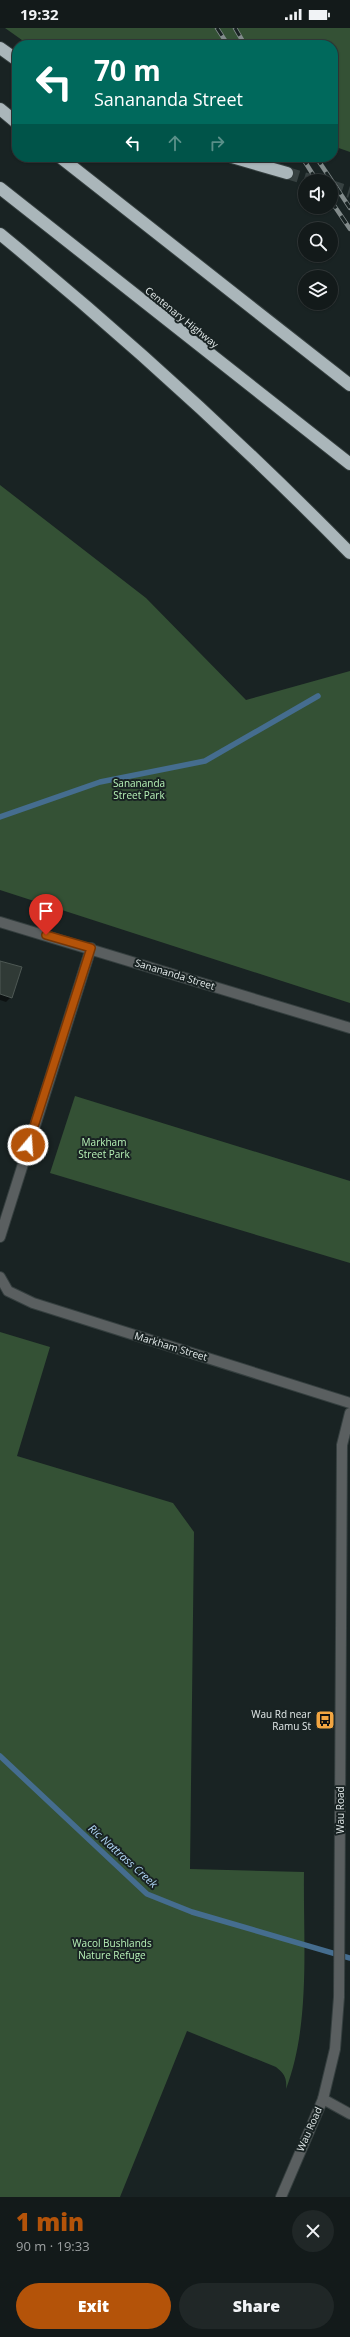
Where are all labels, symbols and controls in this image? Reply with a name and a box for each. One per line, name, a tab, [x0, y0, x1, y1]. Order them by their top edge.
text: 19:32	[20, 4, 59, 24]
text: 70 m	[94, 51, 161, 89]
icon: left	[28, 56, 80, 108]
text: Sanananda Street	[94, 87, 243, 111]
icon: left	[122, 132, 144, 154]
icon: ahead	[164, 132, 186, 154]
icon: right	[206, 132, 228, 154]
map controls	[298, 174, 338, 310]
button: sound	[298, 174, 338, 214]
button: search	[298, 222, 338, 262]
button: layers	[298, 270, 338, 310]
street label: Centenary Highway	[142, 283, 222, 352]
park label: Sanananda Street Park	[113, 776, 165, 802]
pin	[29, 894, 63, 935]
icon: arrive	[35, 900, 57, 922]
street label: Sanananda Street	[133, 955, 217, 993]
position arrow	[7, 1124, 49, 1166]
park label: Markham Street Park	[78, 1135, 130, 1161]
street label: Markham Street	[133, 1328, 209, 1364]
place label: Wau Rd near Ramu St	[251, 1707, 311, 1733]
bus stop icon: Wau Rd near Ramu St	[314, 1709, 336, 1731]
street label: Wau Road	[333, 1786, 347, 1834]
water label: Ric Nattrass Creek	[86, 1821, 162, 1891]
park label: Wacol Bushlands Nature Refuge	[72, 1936, 152, 1962]
street label: Wau Road	[293, 2105, 325, 2153]
text: 1 min	[16, 2205, 84, 2238]
button: close	[292, 2210, 334, 2252]
text: 90 m · 19:33	[16, 2237, 90, 2255]
button: Exit	[16, 2283, 171, 2329]
button: Share	[179, 2283, 334, 2329]

